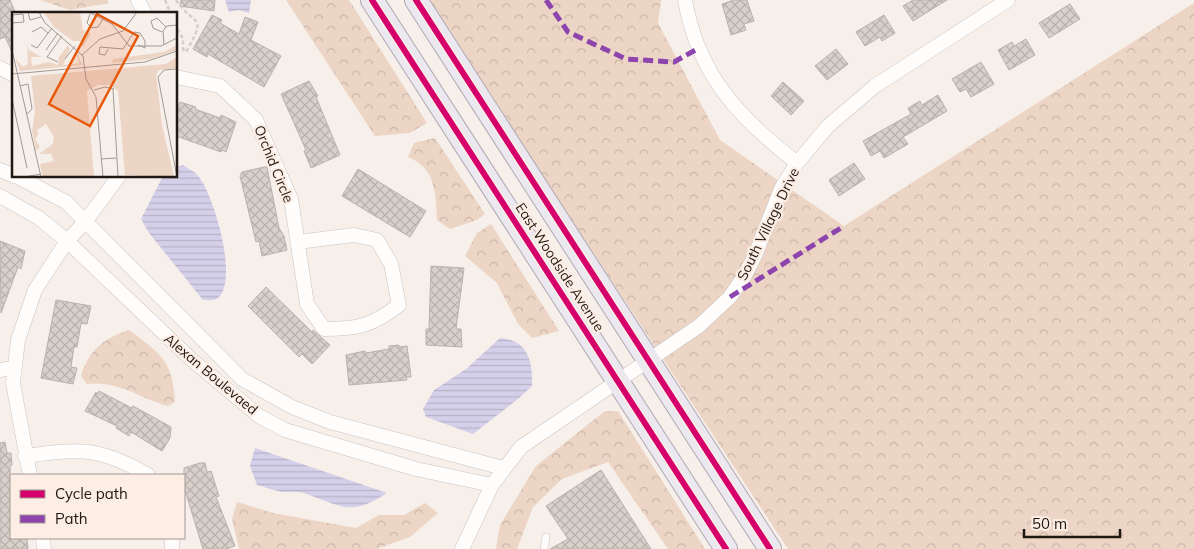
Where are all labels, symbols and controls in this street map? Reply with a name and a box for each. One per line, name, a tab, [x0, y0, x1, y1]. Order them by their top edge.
inset map	[12, 12, 178, 178]
street label: Orchid Circle	[250, 123, 298, 205]
street label: South Village Drive	[733, 165, 803, 283]
street label: East Woodside Avenue	[512, 199, 608, 335]
street label: Alexan Boulevaed	[160, 329, 262, 419]
legend	[10, 474, 185, 539]
text: Cycle path	[55, 484, 128, 503]
scale bar	[1024, 506, 1120, 538]
text: Path	[55, 509, 87, 528]
text: 50 m	[1032, 514, 1067, 533]

